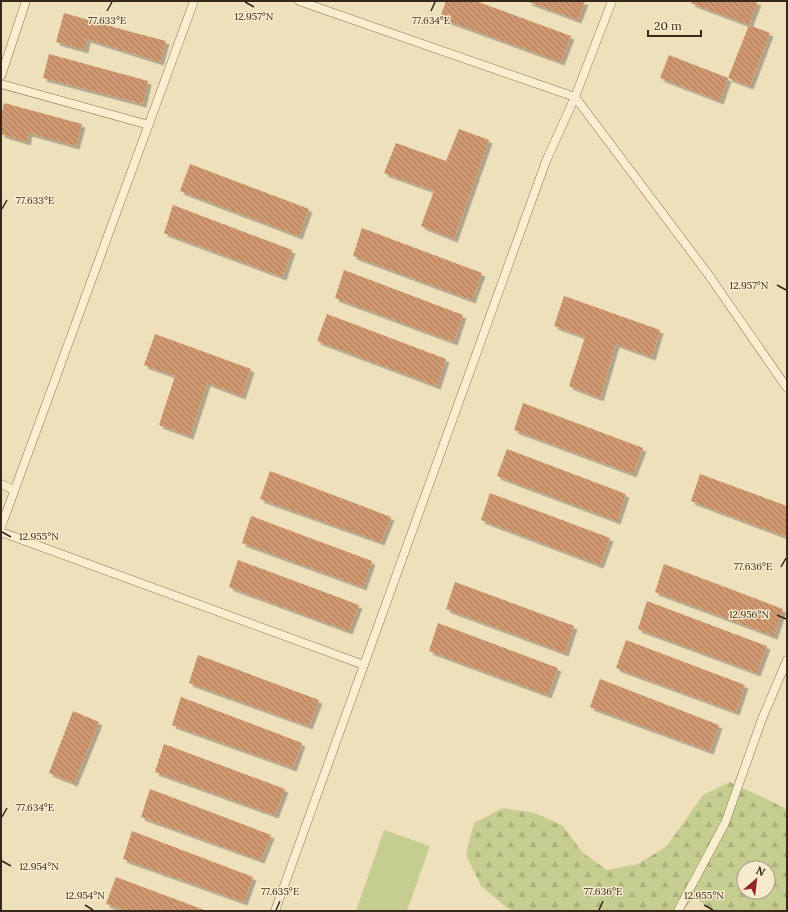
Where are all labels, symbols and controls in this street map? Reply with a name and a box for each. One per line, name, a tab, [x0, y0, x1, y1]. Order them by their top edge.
text: 12.957°N	[235, 10, 274, 23]
scale bar	[648, 12, 701, 38]
text: 77.633°E	[88, 14, 126, 27]
text: 77.634°E	[412, 14, 450, 27]
text: 20 m	[654, 18, 682, 33]
text: 77.633°E	[16, 194, 54, 207]
text: 12.957°N	[730, 279, 769, 292]
text: 12.955°N	[19, 530, 59, 543]
text: 77.636°E	[734, 560, 772, 573]
text: 12.956°N	[729, 608, 769, 621]
text: 77.634°E	[16, 801, 54, 814]
text: 12.954°N	[19, 860, 59, 873]
north arrow	[736, 860, 776, 900]
text: N	[754, 863, 768, 880]
text: 77.635°E	[261, 885, 299, 898]
text: 77.636°E	[584, 885, 622, 898]
text: 12.954°N	[65, 889, 105, 902]
text: 12.955°N	[684, 889, 724, 902]

